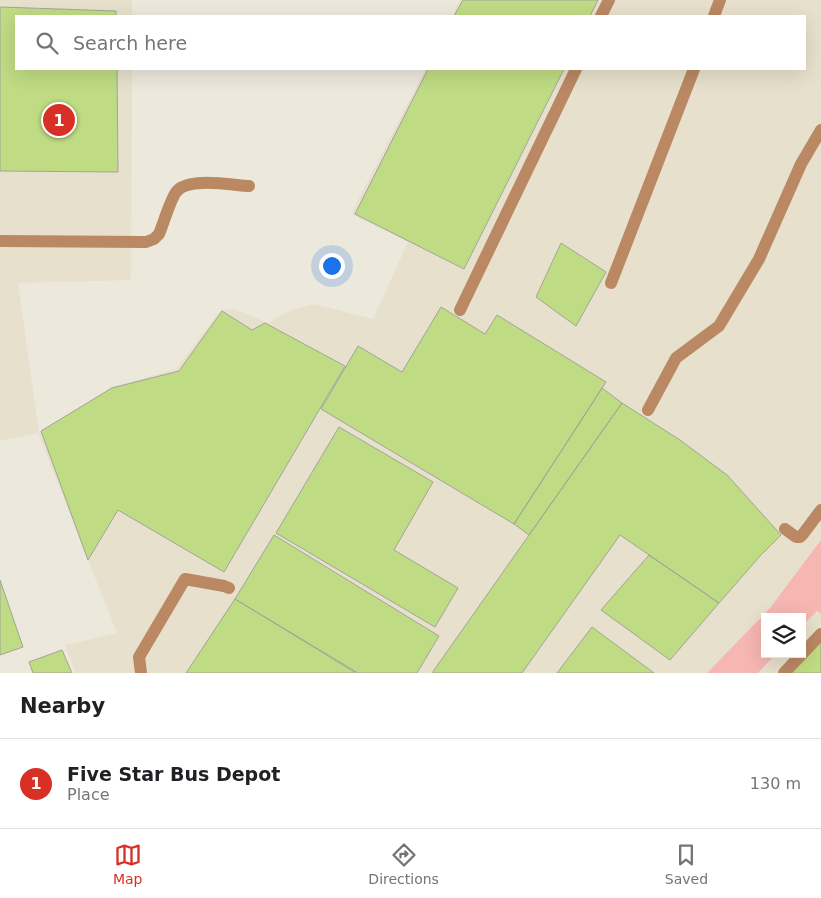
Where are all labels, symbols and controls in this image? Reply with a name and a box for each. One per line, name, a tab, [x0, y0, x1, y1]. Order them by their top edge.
search box	[15, 15, 806, 70]
icon: search	[33, 29, 61, 57]
text: Search here	[73, 32, 187, 54]
pin: 1	[43, 101, 75, 139]
your location	[319, 253, 345, 279]
map controls	[761, 613, 806, 658]
button: layers	[761, 613, 806, 658]
text: Nearby	[20, 694, 105, 718]
text: Five Star Bus Depot	[67, 763, 280, 785]
text: 1	[30, 774, 42, 793]
text: 130 m	[750, 774, 801, 793]
text: Place	[67, 785, 110, 804]
tab: Map	[113, 841, 142, 887]
tab: Directions	[368, 841, 439, 887]
tab: Saved	[665, 841, 708, 887]

